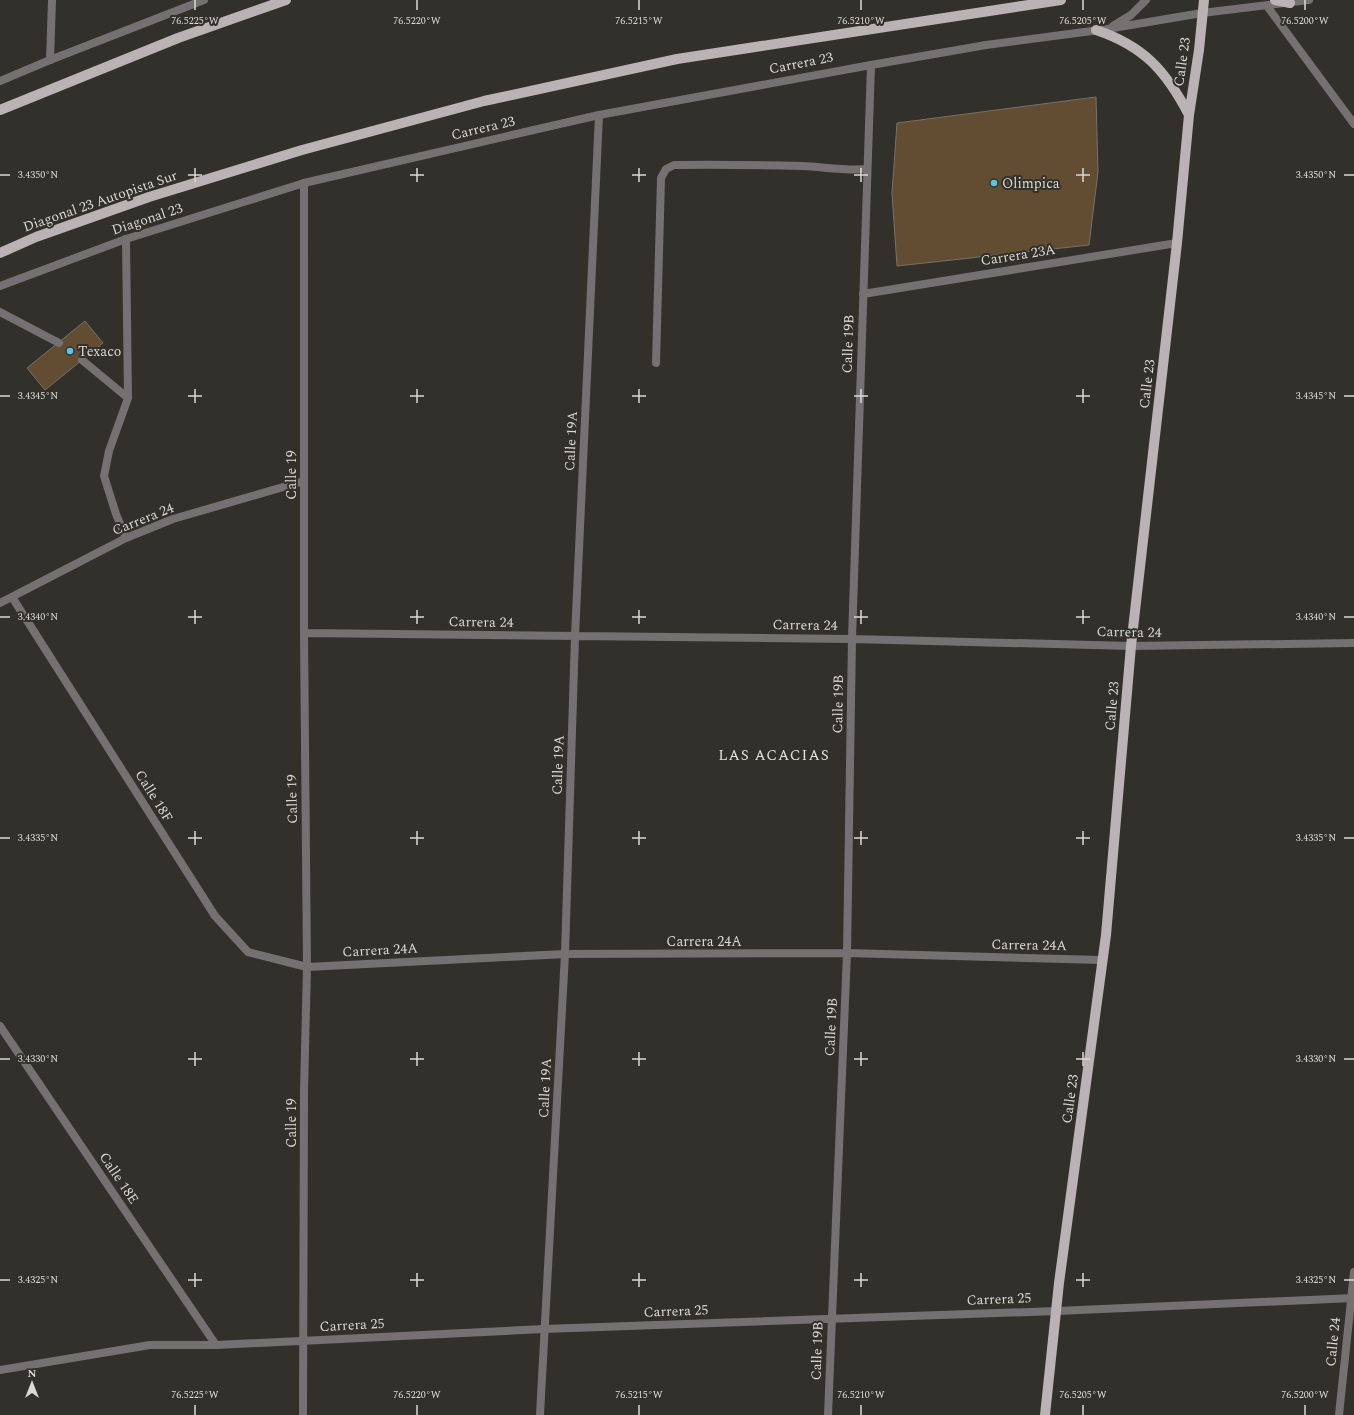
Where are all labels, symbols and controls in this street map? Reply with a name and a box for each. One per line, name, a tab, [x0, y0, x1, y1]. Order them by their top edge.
text: 76.5225°W	[171, 13, 219, 29]
text: 76.5220°W	[393, 13, 441, 29]
text: 76.5215°W	[615, 13, 663, 29]
text: 76.5210°W	[837, 13, 885, 29]
text: 76.5205°W	[1059, 13, 1107, 29]
text: 76.5200°W	[1281, 13, 1329, 29]
street label: Calle 23	[1168, 36, 1196, 88]
street label: Carrera 23	[767, 46, 835, 80]
street label: Carrera 23	[449, 110, 517, 146]
text: 3.4350°N	[18, 167, 58, 183]
street label: Diagonal 23 Autopista Sur	[21, 167, 179, 235]
text: 3.4350°N	[1296, 167, 1336, 183]
place label: Olimpica	[1002, 173, 1060, 194]
marker: Olimpica	[989, 178, 999, 188]
street label: Diagonal 23	[109, 200, 185, 238]
street label: Carrera 23A	[979, 239, 1057, 271]
street label: Calle 19B	[836, 314, 860, 374]
place label: Texaco	[78, 341, 121, 362]
marker: Texaco	[65, 346, 75, 356]
street label: Calle 23	[1134, 358, 1160, 410]
text: 3.4345°N	[18, 388, 58, 404]
text: 3.4345°N	[1296, 388, 1336, 404]
street label: Calle 19A	[559, 410, 583, 471]
street label: Calle 19	[281, 450, 302, 500]
street label: Carrera 24	[109, 497, 177, 541]
text: 3.4340°N	[18, 609, 58, 625]
text: 3.4340°N	[1296, 609, 1336, 625]
street label: Carrera 24	[448, 611, 514, 633]
street label: Carrera 24	[772, 614, 838, 636]
street label: Carrera 24	[1096, 621, 1162, 643]
street label: Calle 19B	[827, 674, 849, 734]
street label: Calle 23	[1099, 680, 1125, 732]
street label: Calle 19A	[546, 734, 570, 795]
district label: LAS ACACIAS	[718, 744, 830, 767]
street label: Calle 18F	[130, 766, 178, 826]
street label: Calle 19	[281, 774, 303, 824]
text: 3.4335°N	[18, 830, 58, 846]
text: 3.4335°N	[1296, 830, 1336, 846]
street label: Carrera 24A	[666, 931, 742, 952]
street label: Carrera 24A	[991, 934, 1067, 956]
street label: Carrera 24A	[342, 938, 419, 962]
street label: Calle 19B	[819, 997, 843, 1057]
text: 3.4330°N	[18, 1051, 58, 1067]
text: 3.4330°N	[1296, 1051, 1336, 1067]
street label: Calle 19A	[533, 1057, 557, 1118]
street label: Calle 23	[1056, 1073, 1084, 1125]
street label: Calle 19	[281, 1098, 302, 1148]
street label: Calle 18E	[94, 1148, 144, 1208]
text: 3.4325°N	[18, 1272, 58, 1288]
text: 3.4325°N	[1296, 1272, 1336, 1288]
street label: Carrera 25	[966, 1287, 1032, 1311]
street label: Carrera 25	[643, 1299, 709, 1323]
street label: Carrera 25	[319, 1313, 385, 1337]
street label: Calle 24	[1320, 1316, 1346, 1368]
street label: Calle 19B	[805, 1321, 829, 1381]
north arrow	[12, 1363, 52, 1403]
text: N	[28, 1365, 37, 1382]
text: 76.5225°W	[171, 1387, 219, 1403]
text: 76.5220°W	[393, 1387, 441, 1403]
text: 76.5215°W	[615, 1387, 663, 1403]
text: 76.5210°W	[837, 1387, 885, 1403]
text: 76.5205°W	[1059, 1387, 1107, 1403]
text: 76.5200°W	[1281, 1387, 1329, 1403]

